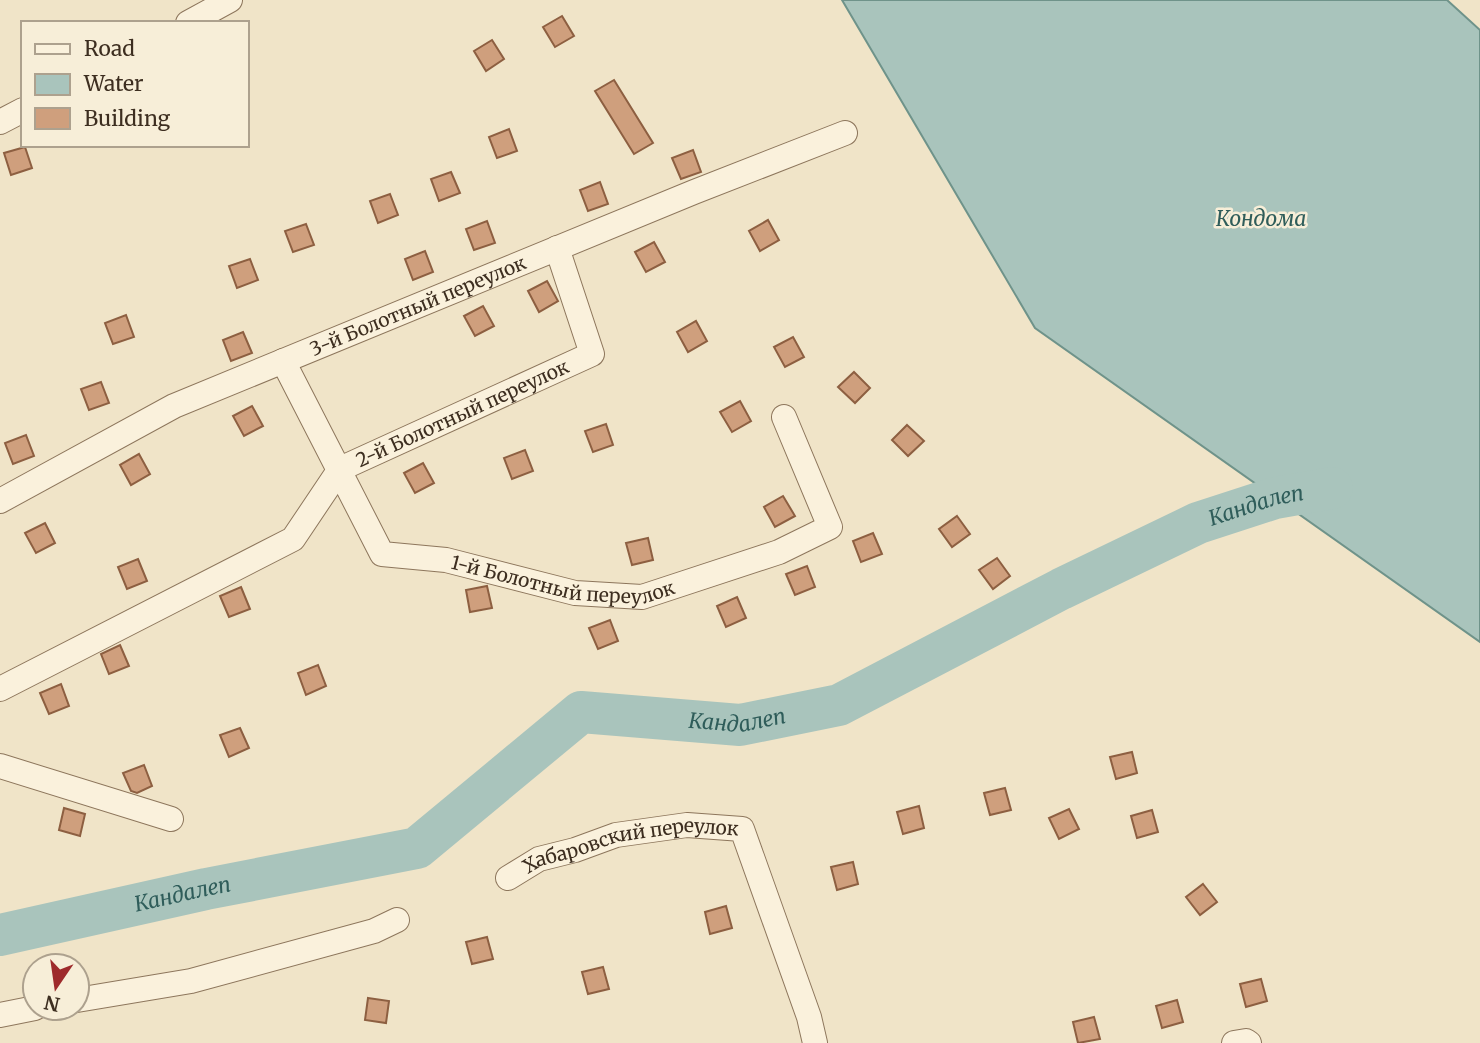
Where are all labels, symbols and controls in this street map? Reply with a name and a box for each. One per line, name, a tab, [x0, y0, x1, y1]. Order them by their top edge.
legend	[21, 21, 248, 147]
text: Road	[84, 35, 135, 62]
text: Water	[83, 70, 143, 97]
text: Building	[84, 105, 171, 132]
water label: Кондома	[1216, 205, 1306, 232]
street label: 3-й Болотный переулок	[306, 250, 530, 361]
street label: 2-й Болотный переулок	[352, 354, 573, 472]
water label: Кандалеп	[1205, 479, 1306, 532]
street label: 1-й Болотный переулок	[448, 550, 678, 609]
water label: Кандалеп	[688, 702, 788, 738]
street label: Хабаровский переулок	[518, 813, 740, 878]
water label: Кандалеп	[132, 871, 233, 918]
north arrow	[21, 952, 91, 1022]
text: N	[42, 990, 62, 1017]

